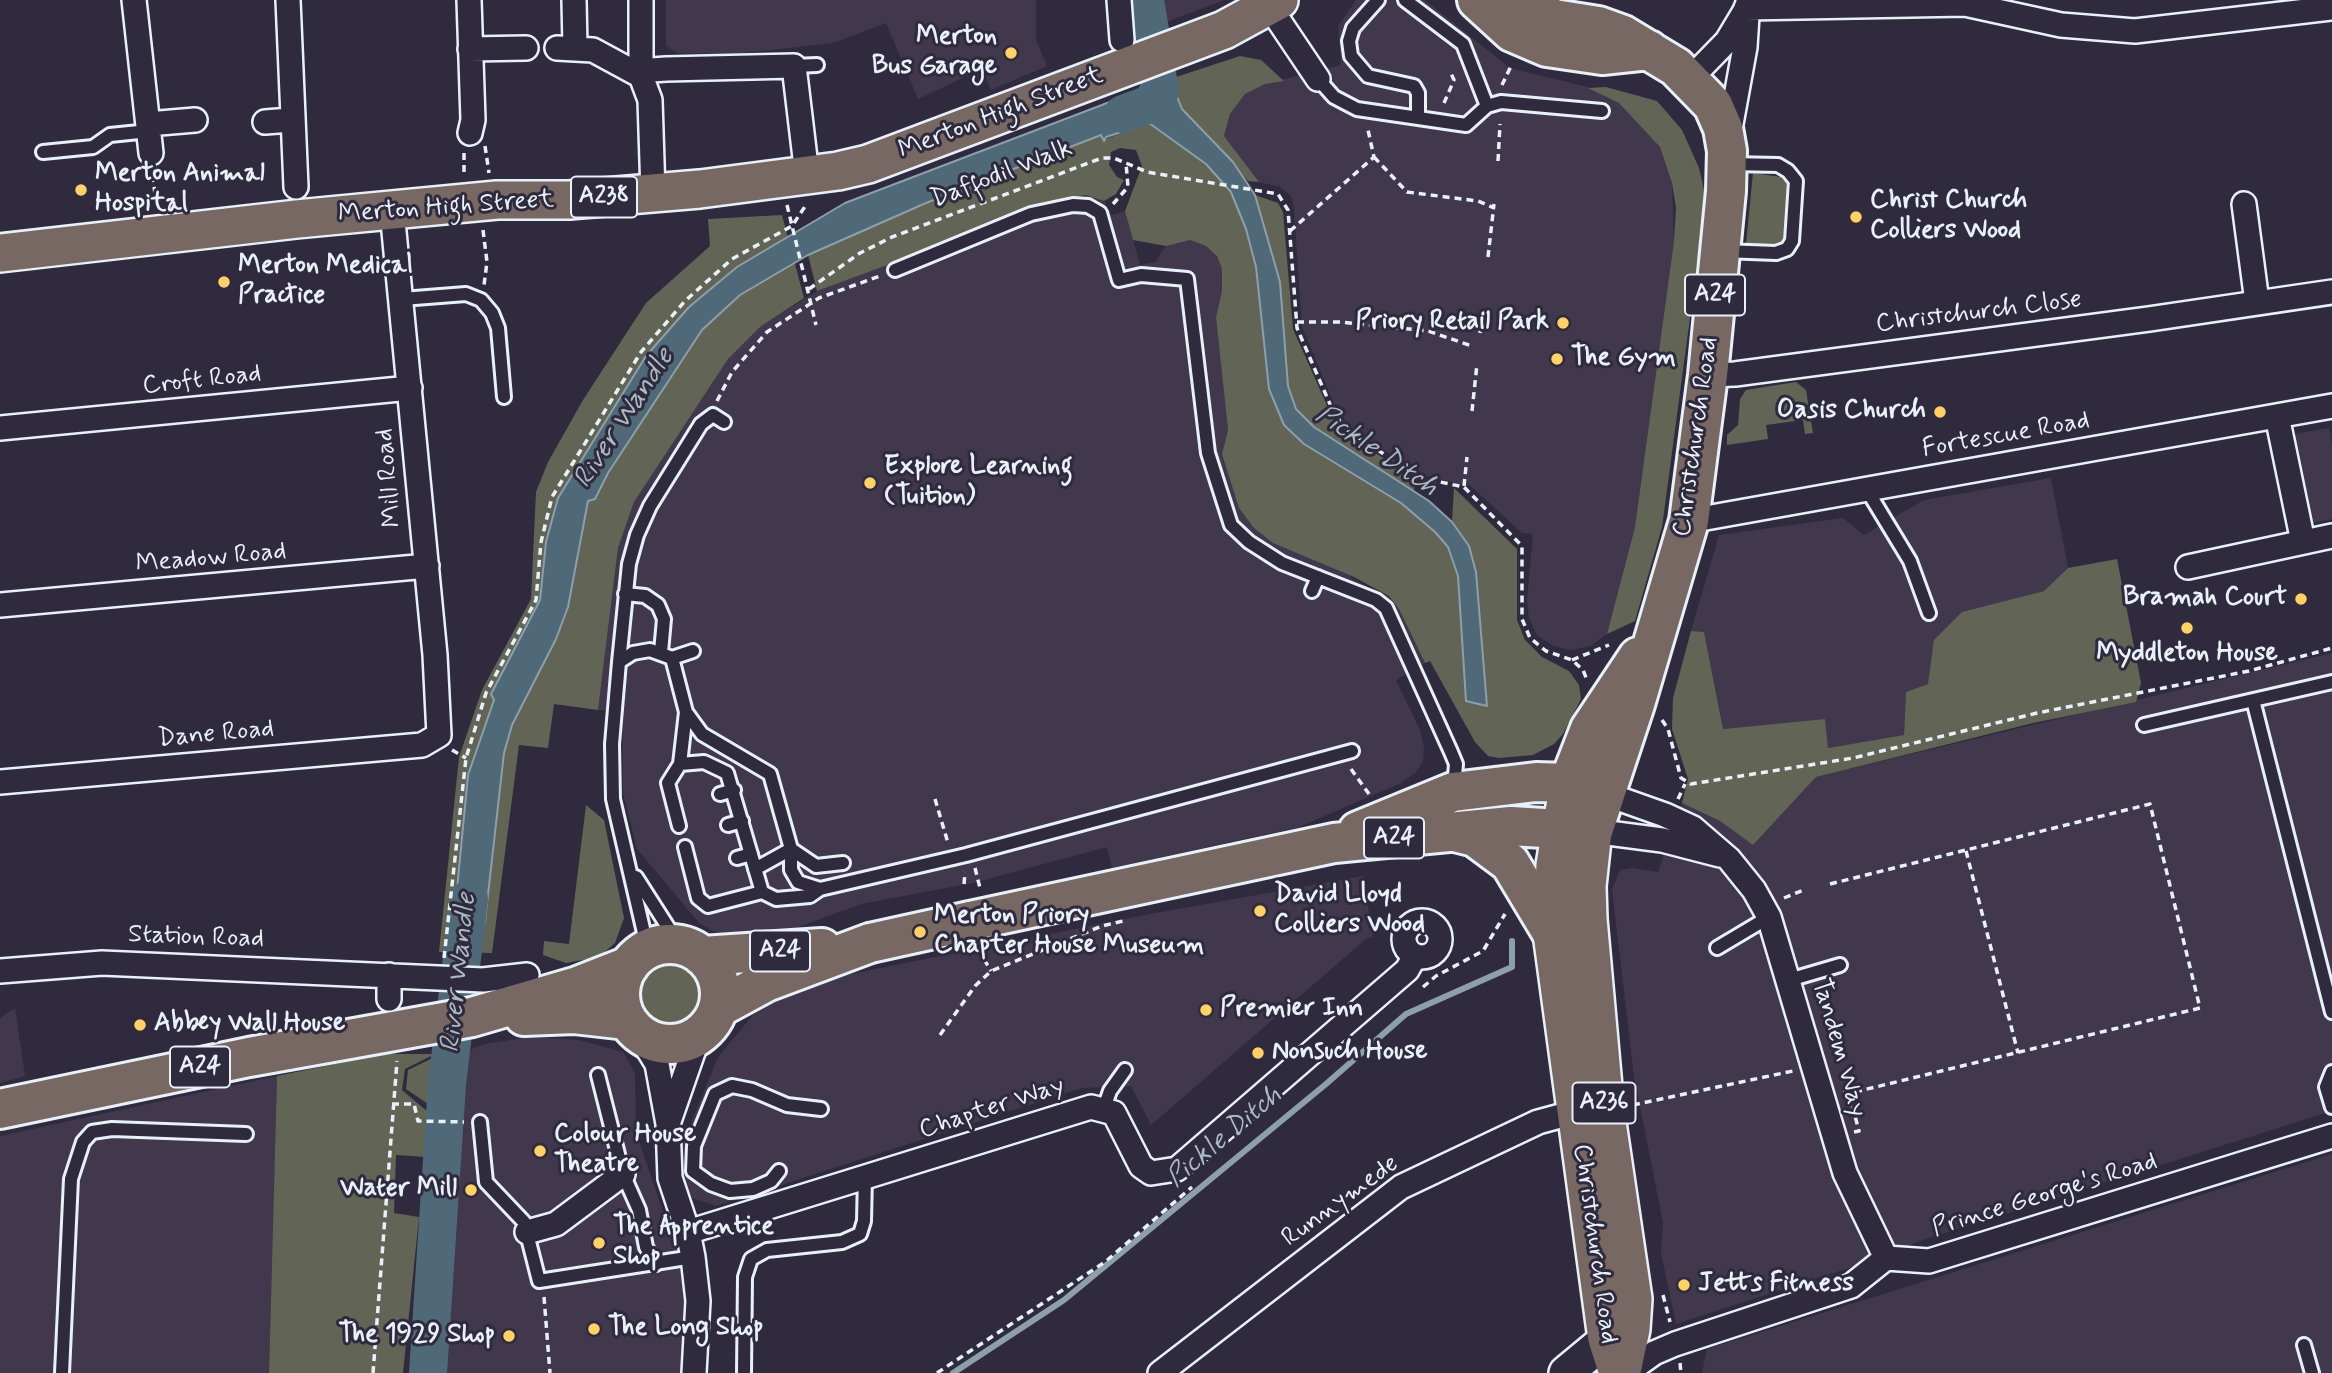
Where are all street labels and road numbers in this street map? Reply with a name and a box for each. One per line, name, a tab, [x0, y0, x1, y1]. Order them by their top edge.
street label: Merton High Street	[894, 61, 1108, 167]
street label: Daffodil Walk	[927, 134, 1077, 216]
road number: A238	[571, 176, 637, 218]
street label: Merton High Street	[337, 185, 555, 231]
road number: A24	[1685, 274, 1745, 316]
street label: Christchurch Close	[1874, 285, 2084, 341]
street label: Christchurch Road	[1668, 335, 1726, 539]
street label: Croft Road	[141, 359, 263, 403]
street label: Fortescue Road	[1920, 406, 2092, 466]
street label: Mill Road	[370, 427, 410, 529]
street label: Meadow Road	[134, 537, 288, 581]
street label: Dane Road	[157, 714, 275, 756]
road number: A24	[1364, 818, 1424, 858]
street label: Station Road	[127, 920, 265, 956]
road number: A24	[750, 931, 810, 972]
street label: Tandem Way	[1803, 975, 1873, 1121]
road number: A24	[170, 1046, 230, 1087]
street label: Chapter Way	[916, 1071, 1068, 1147]
road number: A236	[1572, 1083, 1636, 1124]
street label: Christchurch Road	[1565, 1142, 1623, 1346]
street label: Prince George's Road	[1929, 1147, 2161, 1245]
street label: Runnymede	[1276, 1149, 1406, 1255]

